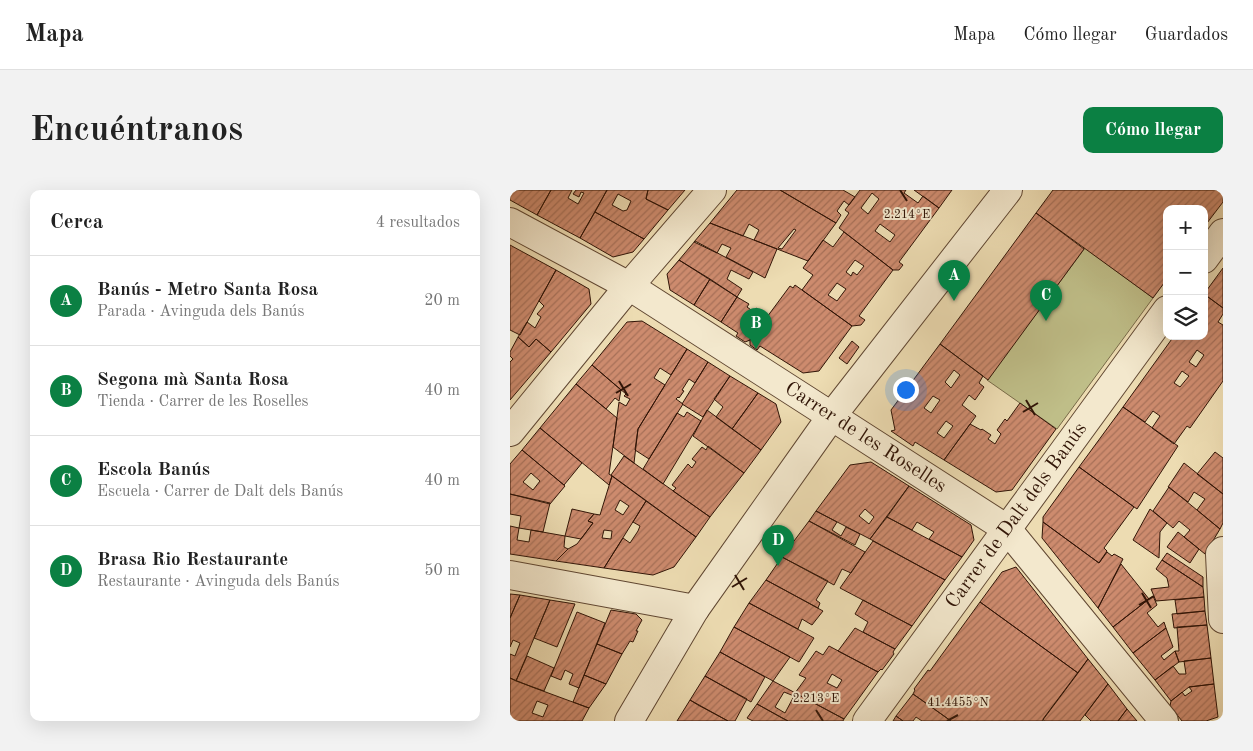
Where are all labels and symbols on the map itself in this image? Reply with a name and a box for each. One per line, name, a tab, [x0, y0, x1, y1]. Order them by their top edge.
text: 2.214°E	[884, 209, 930, 221]
pin: A	[938, 260, 970, 301]
pin: C	[1030, 280, 1062, 321]
pin: B	[740, 308, 772, 349]
your location	[893, 377, 919, 403]
street label: Carrer de les Roselles	[781, 379, 950, 497]
street label: Carrer de Dalt dels Banús	[942, 419, 1091, 613]
pin: D	[762, 525, 794, 566]
text: 2.213°E	[793, 693, 839, 705]
text: 41.4455°N	[927, 696, 989, 709]

